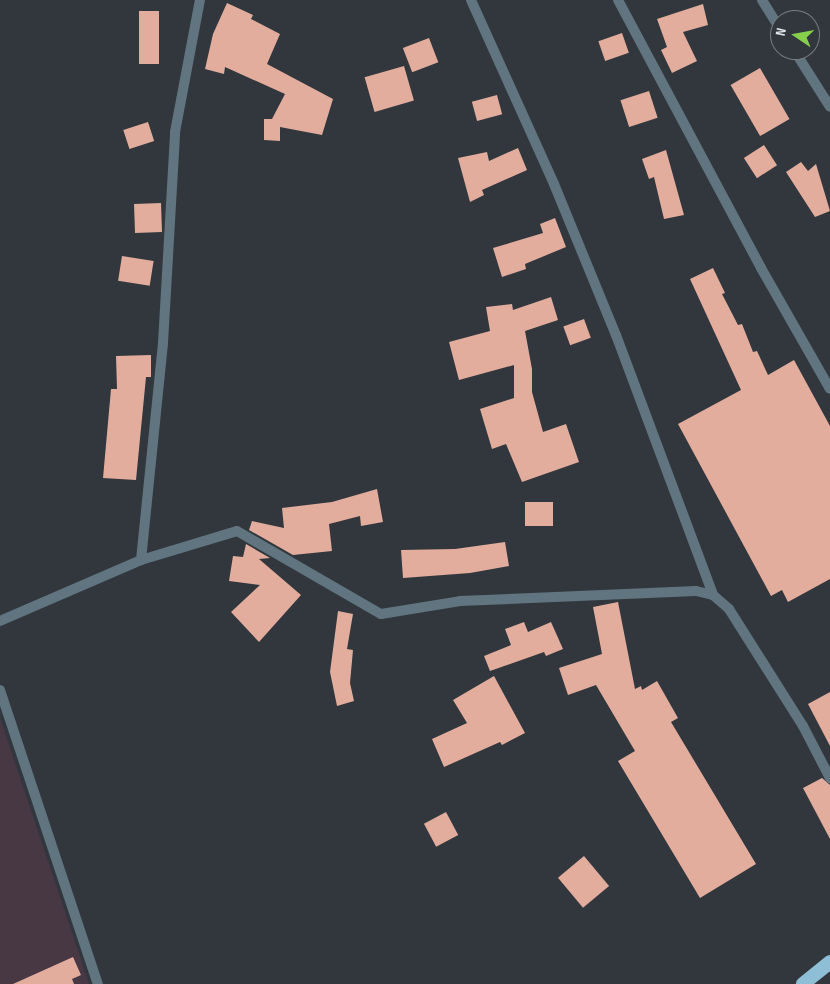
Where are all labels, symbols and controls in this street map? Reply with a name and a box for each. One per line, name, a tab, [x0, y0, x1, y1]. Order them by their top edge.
north arrow	[770, 10, 820, 60]
text: N	[772, 27, 790, 37]

